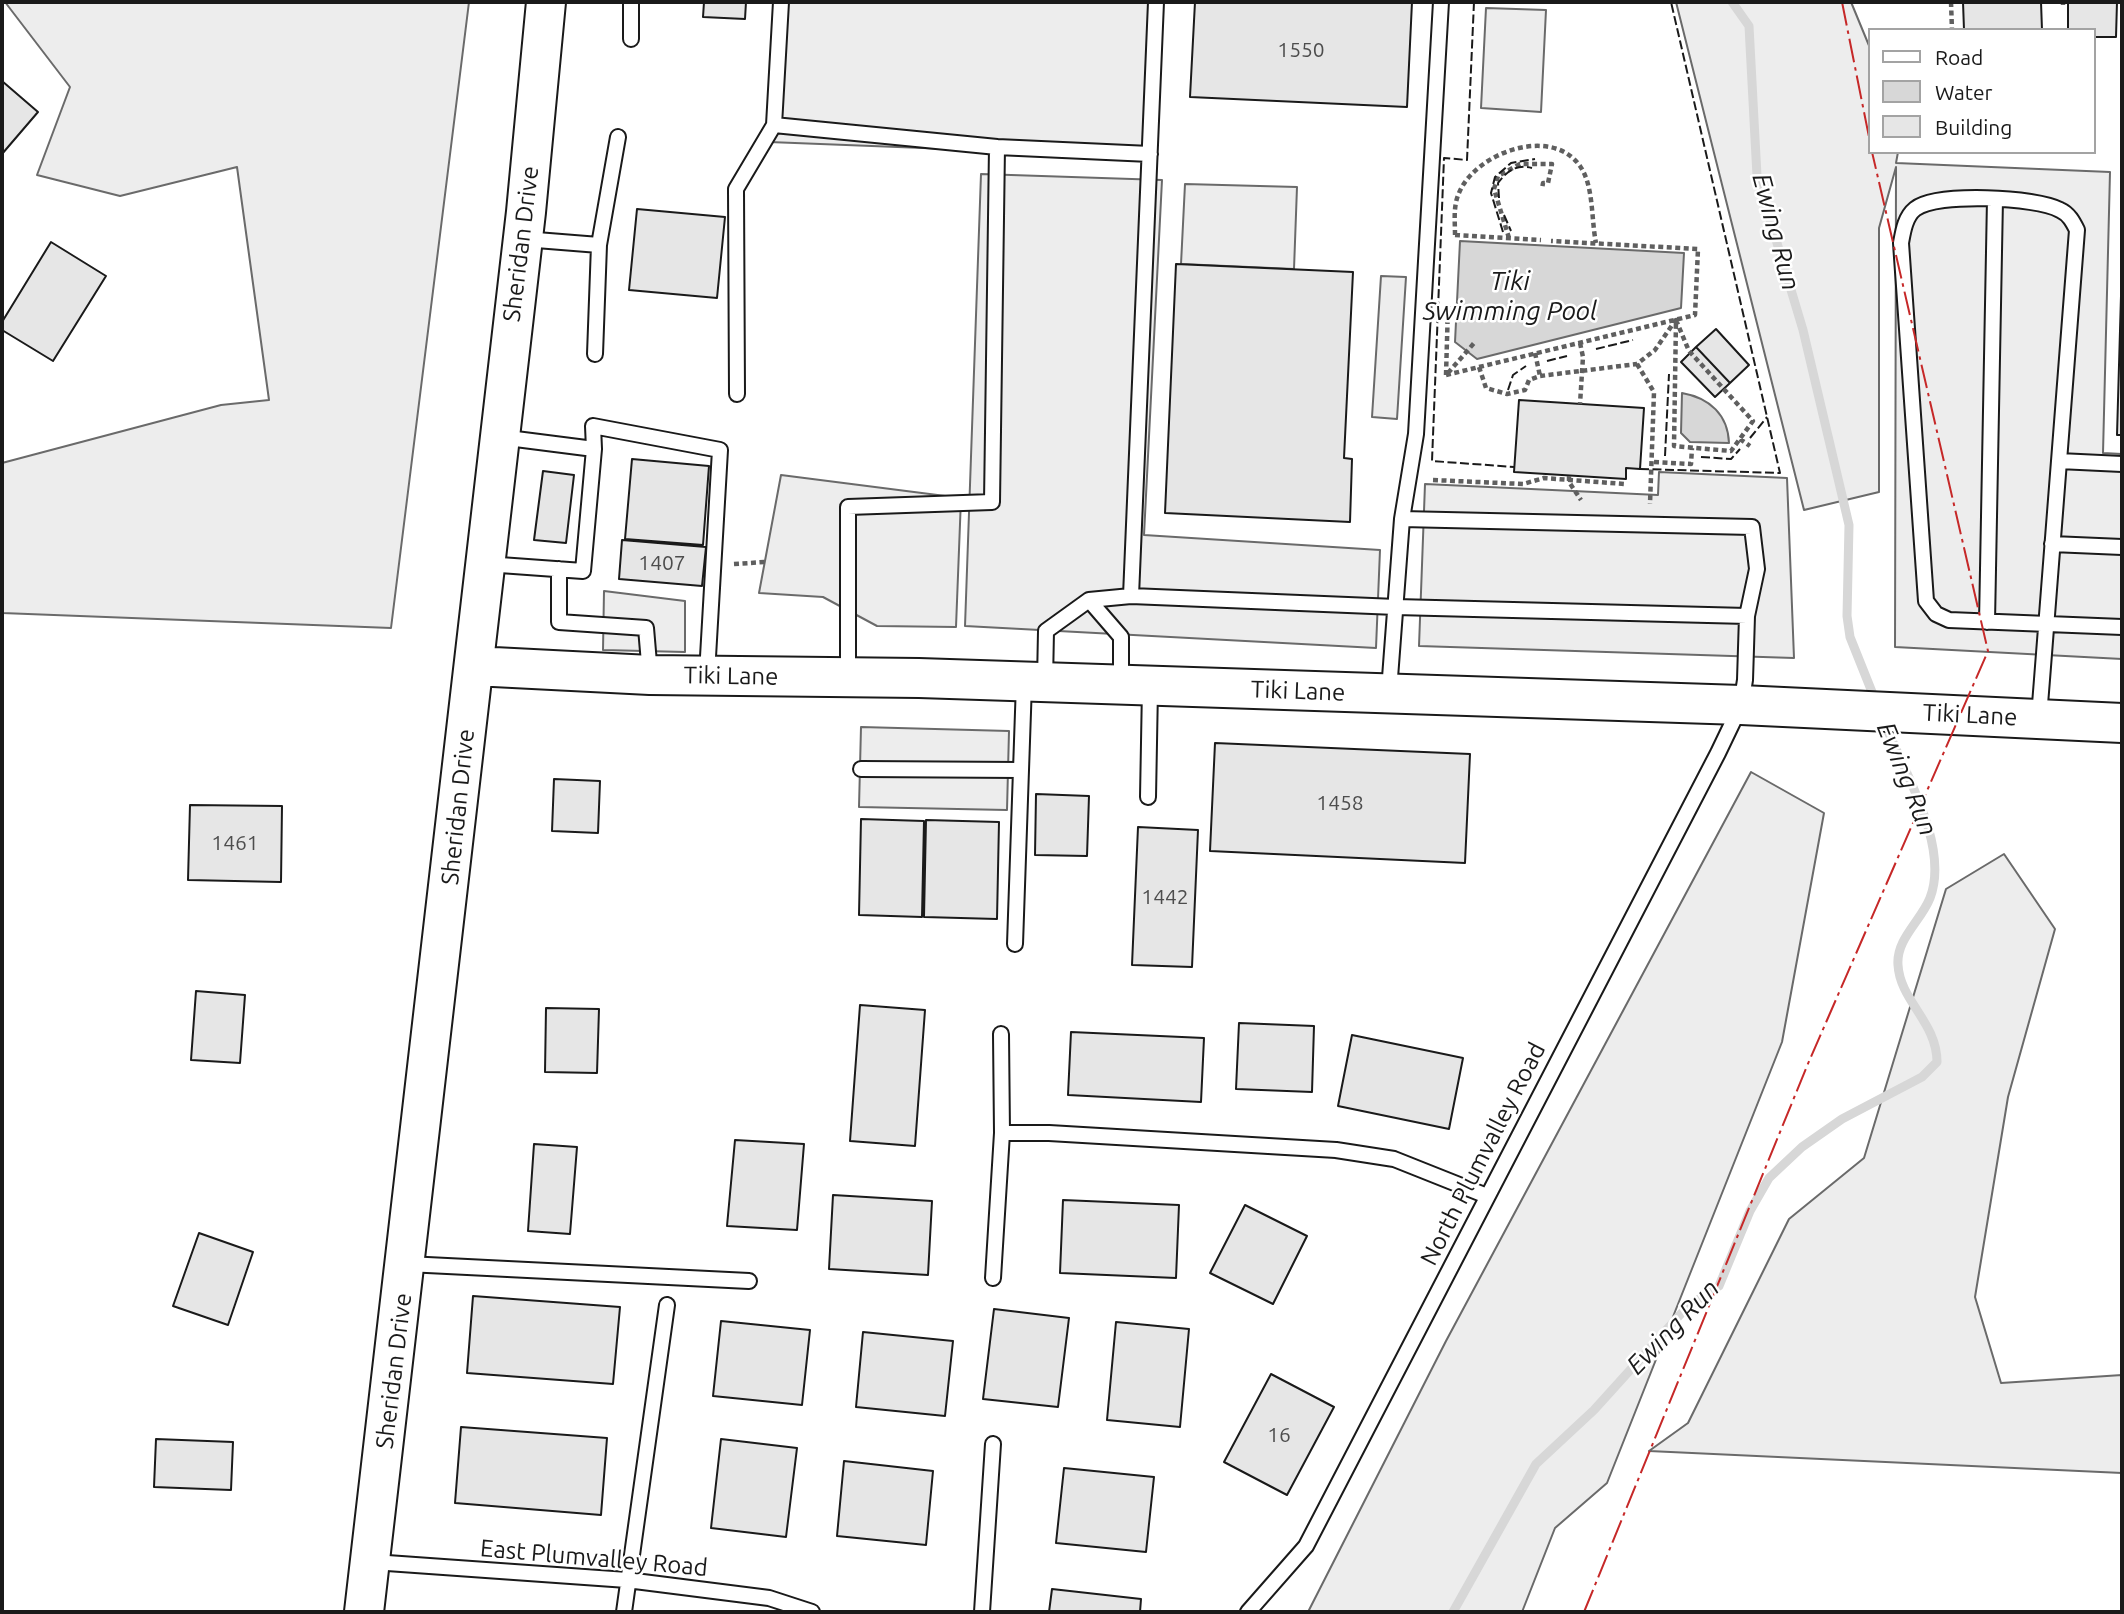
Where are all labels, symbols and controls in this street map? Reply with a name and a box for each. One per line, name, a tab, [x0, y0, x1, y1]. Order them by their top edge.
legend	[1868, 28, 2096, 154]
house number: 1550	[1277, 37, 1325, 63]
text: Road	[1935, 45, 1983, 69]
text: Water	[1935, 80, 1993, 104]
text: Building	[1935, 115, 2012, 139]
street label: Sheridan Drive	[497, 164, 545, 324]
water label: Ewing Run	[1745, 170, 1807, 294]
water label: Tiki Swimming Pool	[1423, 265, 1597, 326]
house number: 1407	[638, 550, 686, 576]
street label: Tiki Lane	[683, 661, 779, 691]
street label: Tiki Lane	[1250, 675, 1346, 707]
street label: Tiki Lane	[1922, 698, 2018, 732]
water label: Ewing Run	[1870, 718, 1944, 840]
street label: Sheridan Drive	[435, 728, 481, 886]
house number: 1458	[1316, 790, 1364, 816]
house number: 1461	[211, 830, 259, 856]
house number: 1442	[1141, 884, 1189, 910]
street label: North Plumvalley Road	[1414, 1038, 1552, 1270]
water label: Ewing Run	[1620, 1273, 1726, 1381]
street label: Sheridan Drive	[370, 1291, 418, 1451]
house number: 16	[1267, 1422, 1291, 1448]
street label: East Plumvalley Road	[479, 1534, 709, 1582]

